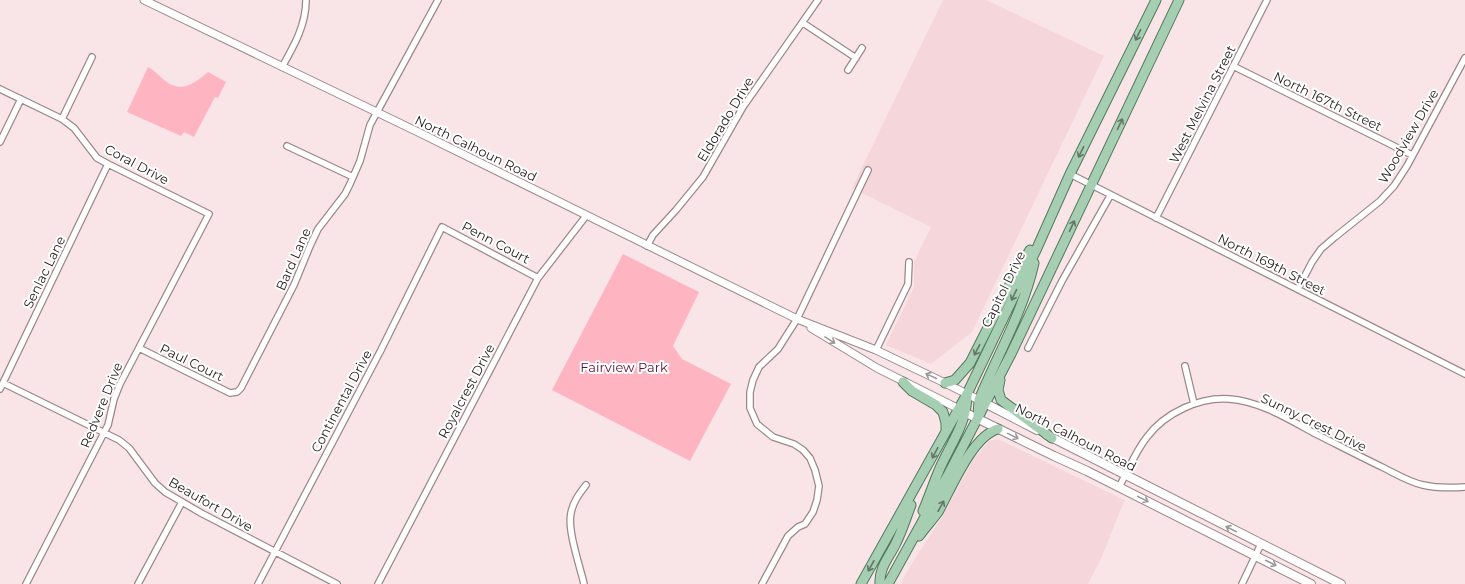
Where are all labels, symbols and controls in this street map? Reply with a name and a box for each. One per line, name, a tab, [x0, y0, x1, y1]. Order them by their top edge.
one-way arrow	[1134, 29, 1142, 41]
street label: West Melvina Street	[1165, 42, 1239, 166]
street label: North 167th Street	[1271, 68, 1385, 134]
street label: Eldorado Drive	[693, 74, 757, 164]
street label: Woodview Drive	[1375, 86, 1441, 186]
street label: North Calhoun Road	[412, 111, 540, 185]
one-way arrow	[1117, 119, 1124, 131]
street label: Coral Drive	[102, 140, 172, 188]
one-way arrow	[1077, 145, 1084, 157]
street label: Penn Court	[459, 217, 533, 267]
one-way arrow	[1069, 220, 1076, 232]
street label: Bard Lane	[272, 225, 314, 293]
street label: North 169th Street	[1215, 230, 1329, 298]
street label: Senlac Lane	[20, 233, 68, 311]
street label: Capitol Drive	[978, 248, 1028, 330]
one-way arrow	[1010, 289, 1017, 301]
one-way arrow	[824, 336, 835, 344]
street label: Paul Court	[158, 340, 226, 384]
street label: Royalcrest Drive	[434, 341, 498, 441]
one-way arrow	[973, 344, 980, 356]
street label: Continental Drive	[307, 347, 375, 455]
park label: Fairview Park	[580, 359, 668, 375]
street label: Redvere Drive	[77, 360, 126, 450]
one-way arrow	[926, 372, 938, 379]
street label: Sunny Crest Drive	[1258, 389, 1370, 455]
street label: North Calhoun Road	[1013, 400, 1139, 474]
one-way arrow	[1007, 433, 1019, 440]
one-way arrow	[931, 447, 938, 459]
street label: Beaufort Drive	[166, 473, 256, 535]
one-way arrow	[1136, 496, 1148, 503]
one-way arrow	[938, 500, 945, 512]
one-way arrow	[1225, 525, 1237, 532]
one-way arrow	[867, 560, 875, 572]
one-way arrow	[1265, 560, 1277, 568]

